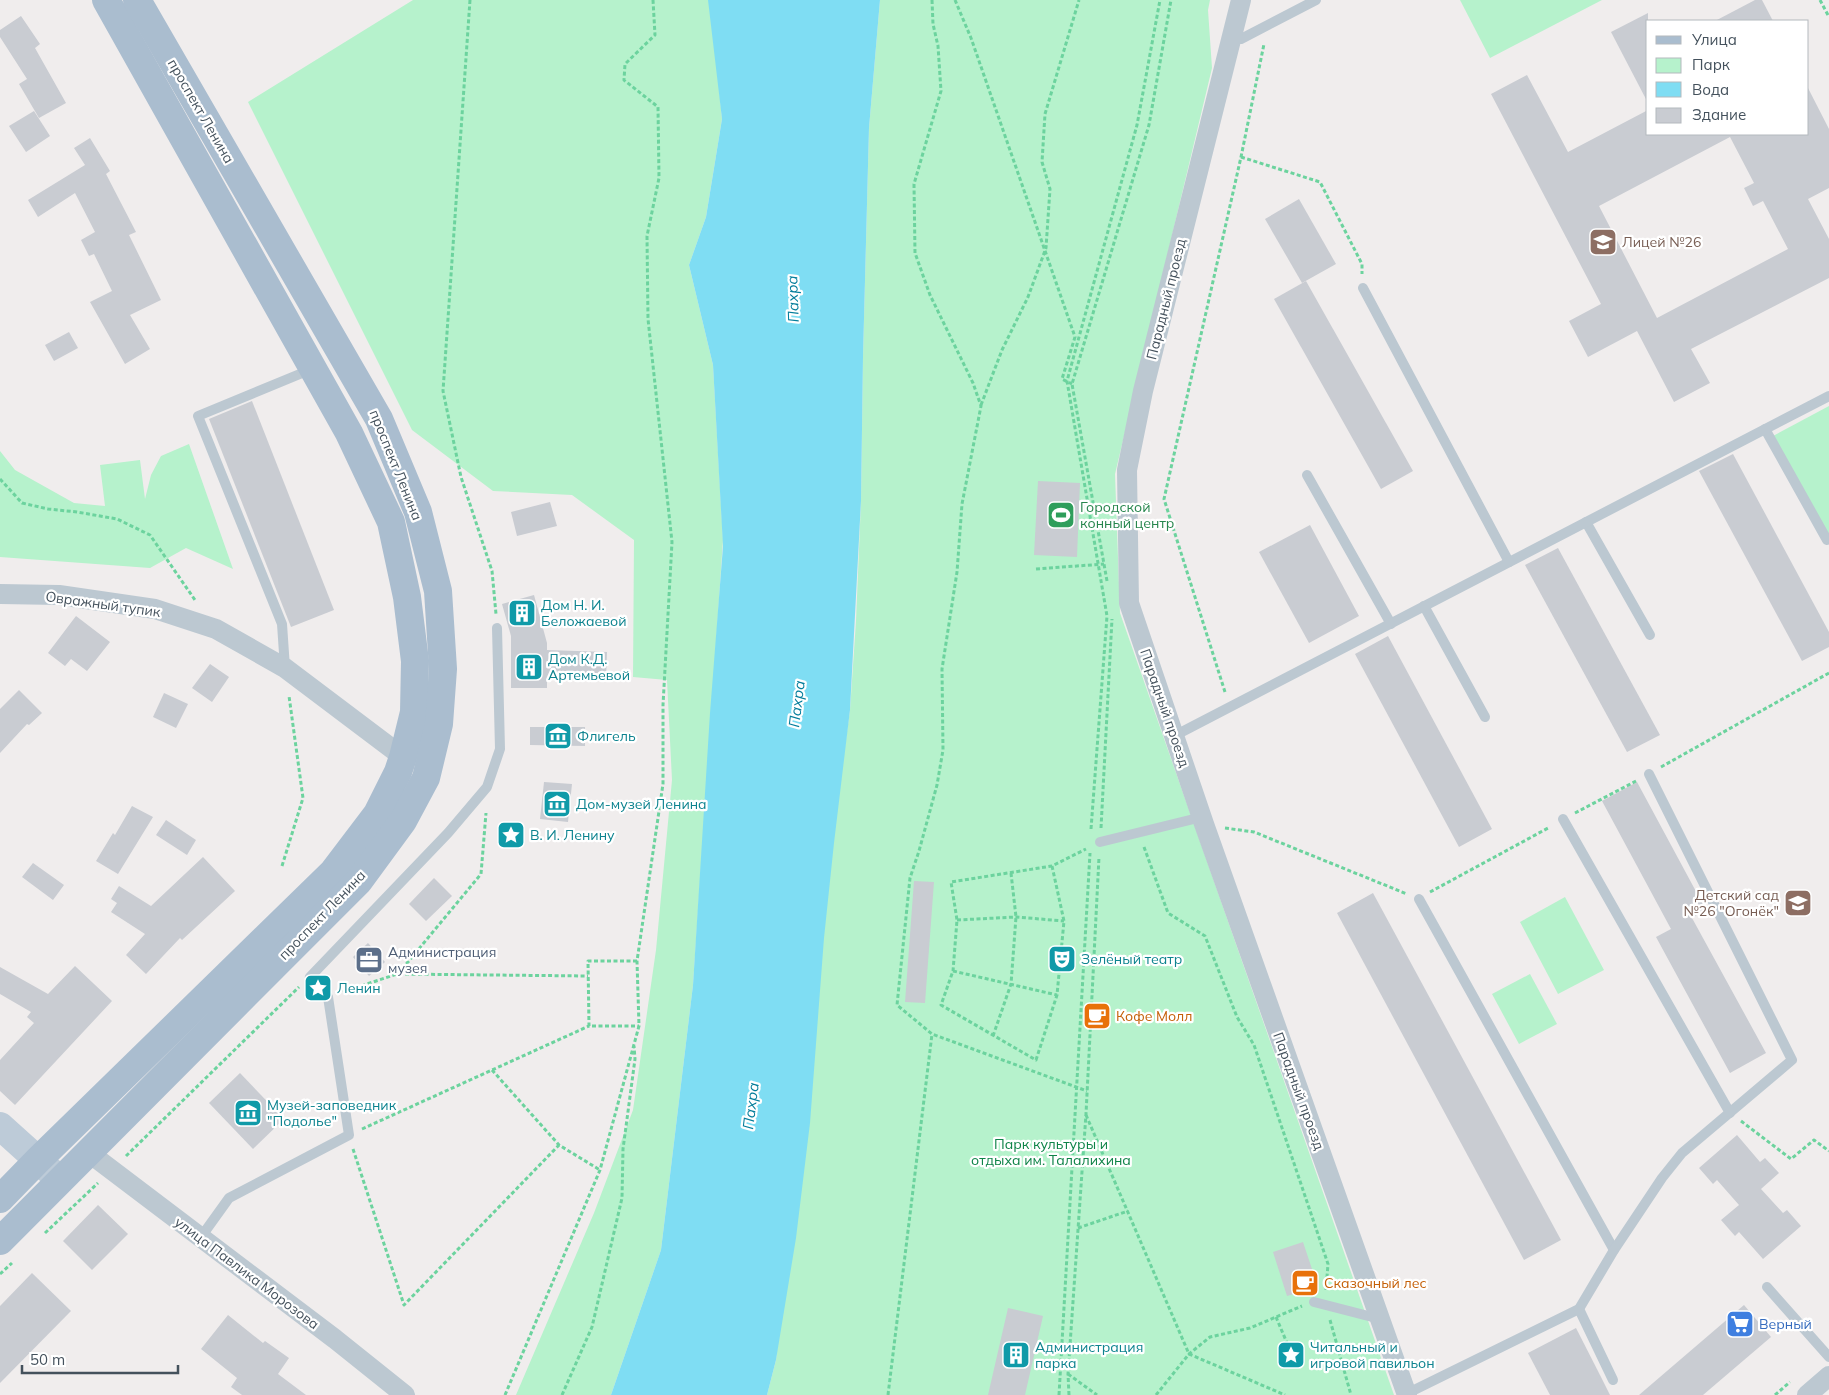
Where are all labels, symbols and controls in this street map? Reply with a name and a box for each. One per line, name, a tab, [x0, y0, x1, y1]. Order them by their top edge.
legend	[1646, 20, 1809, 135]
text: Улица	[1691, 30, 1737, 49]
text: Парк	[1692, 55, 1731, 74]
street label: проспект Ленина	[164, 56, 238, 166]
text: Вода	[1692, 80, 1729, 99]
text: Здание	[1692, 105, 1746, 124]
school or university icon: Лицей №26	[1588, 227, 1618, 257]
place label: Лицей №26	[1622, 233, 1701, 251]
street label: Парадный проезд	[1142, 236, 1190, 361]
water label: Пахра	[782, 275, 803, 323]
street label: проспект Ленина	[366, 407, 426, 523]
place label: Городской конный центр	[1080, 498, 1174, 532]
sports icon: Городской конный центр	[1046, 500, 1076, 530]
street label: Овражный тупик	[44, 587, 162, 621]
place label: Дом Н. И. Беложаевой	[541, 596, 626, 630]
building icon: Дом Н. И. Беложаевой	[507, 598, 537, 628]
street label: Парадный проезд	[1136, 646, 1194, 770]
place label: Дом К.Д. Артемьевой	[548, 650, 630, 684]
building icon: Дом К.Д. Артемьевой	[514, 652, 544, 682]
water label: Пахра	[784, 679, 809, 728]
museum icon: Флигель	[543, 721, 573, 751]
place label: Флигель	[577, 727, 636, 745]
museum icon: Дом-музей Ленина	[542, 789, 572, 819]
place label: Дом-музей Ленина	[576, 795, 707, 813]
place icon: В. И. Ленину	[496, 820, 526, 850]
place label: В. И. Ленину	[530, 826, 615, 844]
street label: проспект Ленина	[275, 866, 369, 964]
place label: Детский сад №26 "Огонёк"	[1684, 886, 1779, 920]
school or university icon: Детский сад №26 "Огонёк"	[1783, 888, 1813, 918]
place label: Администрация музея	[388, 943, 496, 977]
theatre icon: Зелёный театр	[1047, 944, 1077, 974]
office icon: Администрация музея	[354, 945, 384, 975]
place label: Зелёный театр	[1081, 950, 1182, 968]
place icon: Ленин	[303, 973, 333, 1003]
place label: Ленин	[337, 979, 381, 997]
cafe icon: Кофе Молл	[1082, 1001, 1112, 1031]
place label: Кофе Молл	[1116, 1007, 1193, 1025]
street label: Парадный проезд	[1269, 1030, 1329, 1153]
water label: Пахра	[738, 1081, 763, 1130]
place label: Музей-заповедник "Подолье"	[267, 1096, 397, 1130]
museum icon: Музей-заповедник "Подолье"	[233, 1098, 263, 1128]
park label: Парк культуры и отдыха им. Талалихина	[971, 1135, 1131, 1169]
street label: улица Павлика Морозова	[171, 1213, 323, 1333]
cafe icon: Сказочный лес	[1290, 1268, 1320, 1298]
place label: Сказочный лес	[1324, 1274, 1427, 1292]
supermarket icon: Верный	[1725, 1309, 1755, 1339]
place label: Верный	[1759, 1315, 1812, 1333]
place label: Администрация парка	[1035, 1338, 1143, 1372]
place label: Читальный и игровой павильон	[1310, 1338, 1435, 1372]
building icon: Администрация парка	[1001, 1340, 1031, 1370]
place icon: Читальный и игровой павильон	[1276, 1340, 1306, 1370]
scale bar	[22, 1342, 179, 1374]
text: 50 m	[30, 1350, 65, 1369]

